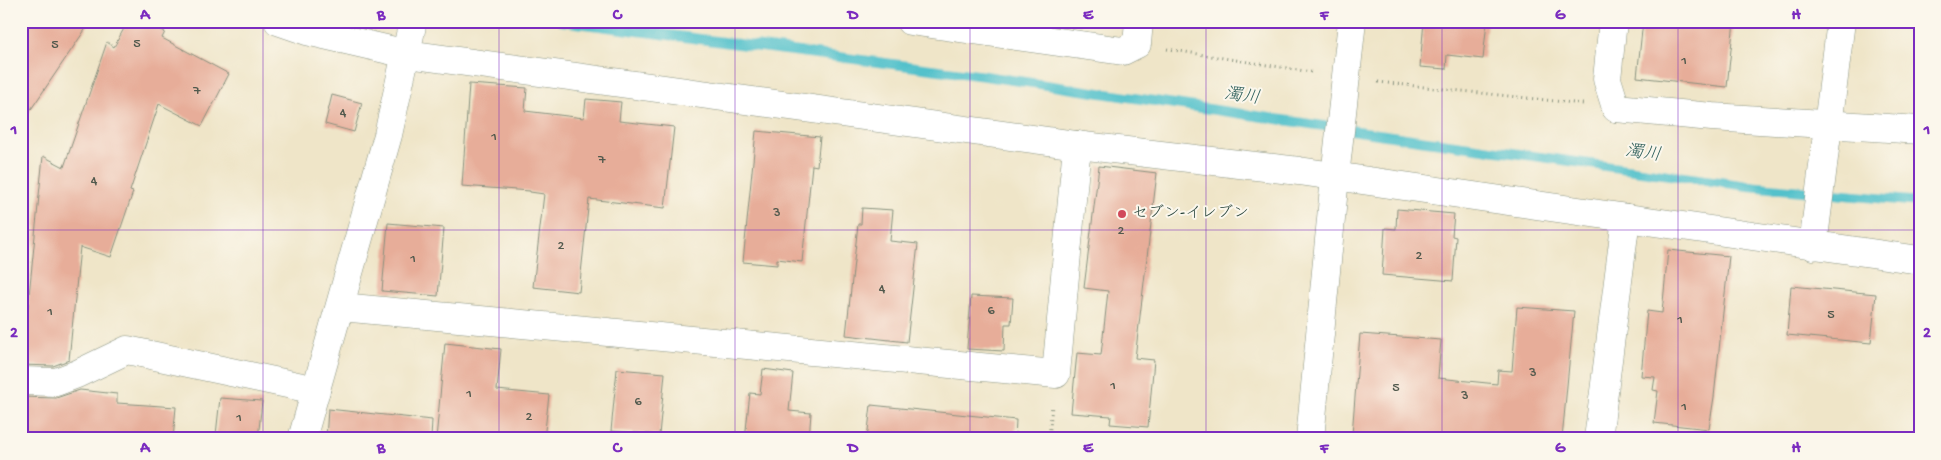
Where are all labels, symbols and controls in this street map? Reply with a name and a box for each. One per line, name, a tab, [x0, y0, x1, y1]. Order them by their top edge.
text: A	[139, 7, 151, 26]
text: B	[376, 7, 386, 26]
text: C	[612, 7, 623, 26]
text: D	[846, 7, 859, 26]
text: E	[1083, 7, 1094, 26]
text: F	[1319, 7, 1330, 26]
text: G	[1555, 7, 1566, 26]
text: H	[1791, 7, 1801, 26]
house number: 5	[133, 36, 141, 53]
house number: 5	[51, 37, 59, 54]
house number: 1	[1680, 53, 1687, 70]
house number: 7	[192, 83, 201, 100]
water label: 濁川	[1223, 84, 1261, 110]
house number: 4	[340, 105, 347, 122]
text: 1	[10, 122, 17, 141]
text: 1	[1923, 122, 1930, 141]
house number: 1	[490, 129, 497, 146]
water label: 濁川	[1624, 141, 1662, 167]
house number: 7	[597, 152, 606, 169]
house number: 4	[91, 173, 98, 190]
place label: セブン-イレブン	[1132, 204, 1249, 224]
house number: 3	[772, 205, 781, 222]
marker: セブン-イレブン	[1116, 208, 1128, 220]
house number: 2	[1118, 223, 1125, 240]
house number: 2	[558, 238, 565, 255]
house number: 2	[1416, 248, 1423, 265]
house number: 1	[409, 251, 416, 268]
house number: 4	[879, 281, 886, 298]
house number: 6	[987, 303, 995, 320]
house number: 1	[46, 304, 53, 321]
house number: 5	[1827, 307, 1835, 324]
house number: 1	[1676, 312, 1683, 329]
text: 2	[10, 325, 18, 344]
text: 2	[1923, 325, 1931, 344]
house number: 3	[1528, 365, 1537, 382]
house number: 1	[1109, 378, 1116, 395]
house number: 5	[1392, 380, 1400, 397]
house number: 1	[465, 386, 472, 403]
house number: 3	[1460, 388, 1469, 405]
house number: 6	[634, 394, 642, 411]
house number: 1	[1680, 399, 1687, 416]
house number: 2	[526, 409, 533, 426]
house number: 1	[235, 410, 242, 427]
text: A	[139, 440, 151, 459]
text: B	[376, 440, 386, 459]
text: C	[612, 440, 623, 459]
text: D	[846, 440, 859, 459]
text: E	[1083, 440, 1094, 459]
text: F	[1319, 440, 1330, 459]
text: G	[1555, 440, 1566, 459]
text: H	[1791, 440, 1801, 459]

